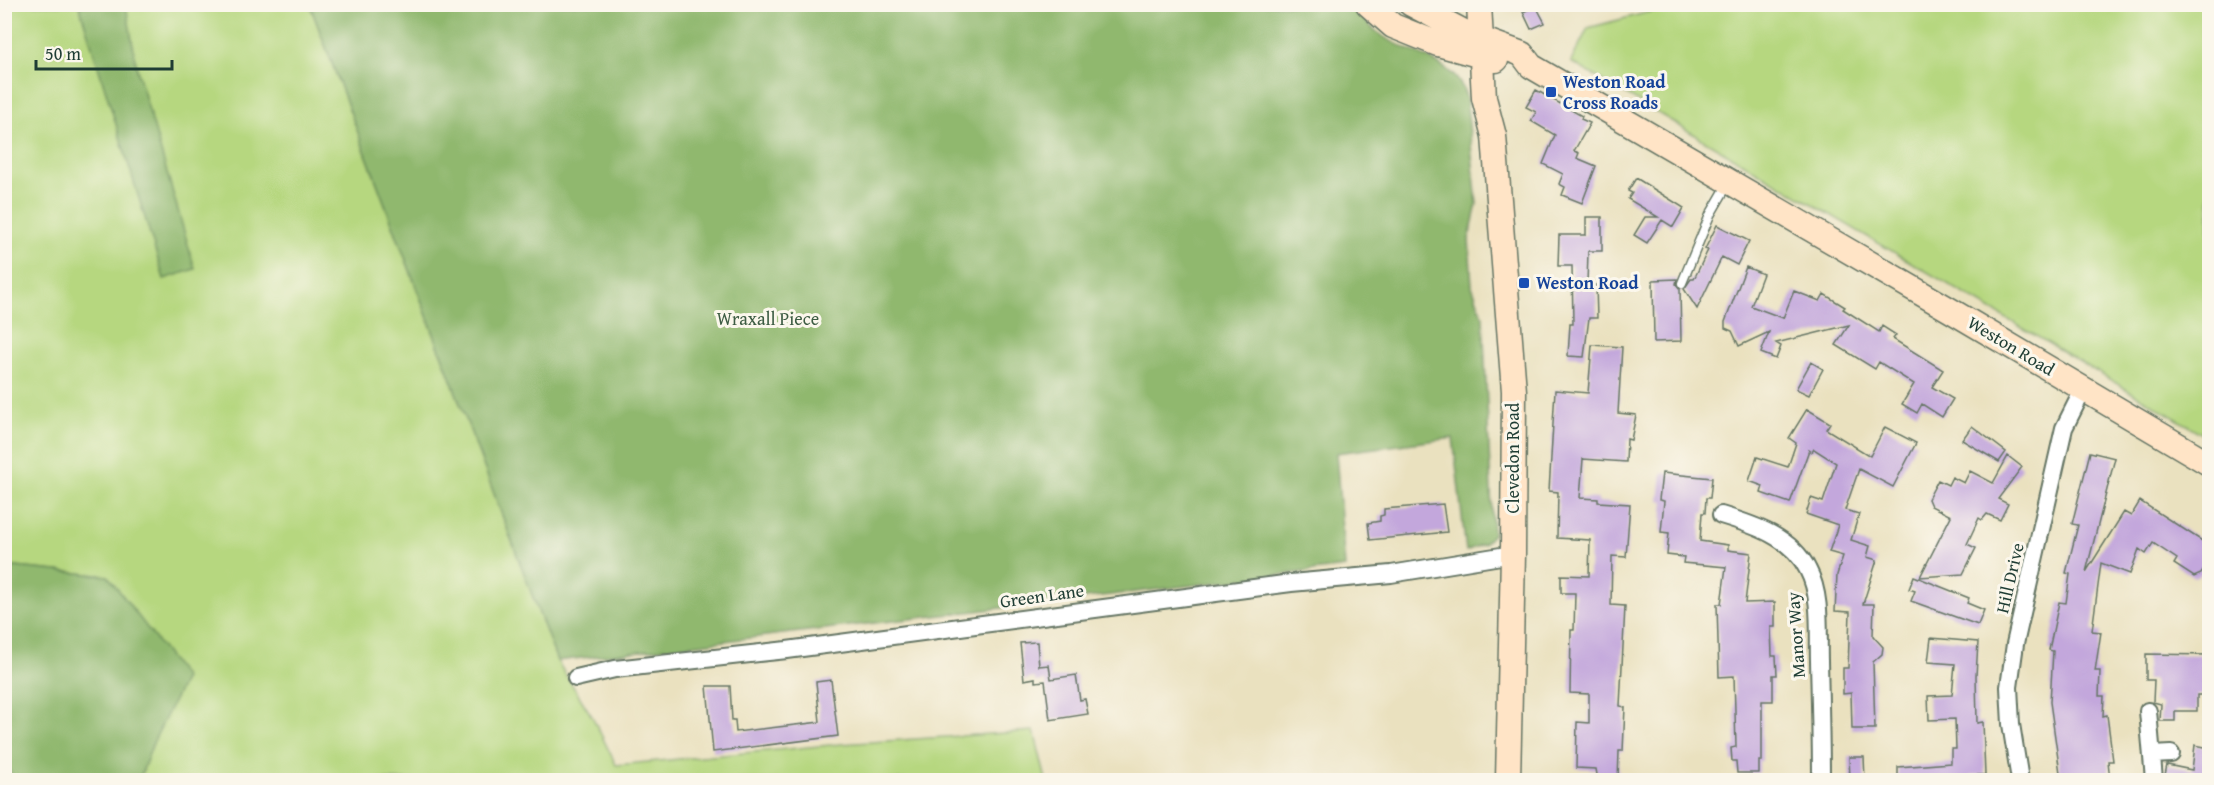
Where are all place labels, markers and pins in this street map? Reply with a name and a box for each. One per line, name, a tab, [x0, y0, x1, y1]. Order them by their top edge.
place label: Weston Road Cross Roads	[1563, 68, 1666, 116]
marker: Weston Road Cross Roads	[1544, 85, 1558, 99]
place label: Weston Road	[1536, 269, 1639, 296]
marker: Weston Road	[1517, 276, 1531, 290]

